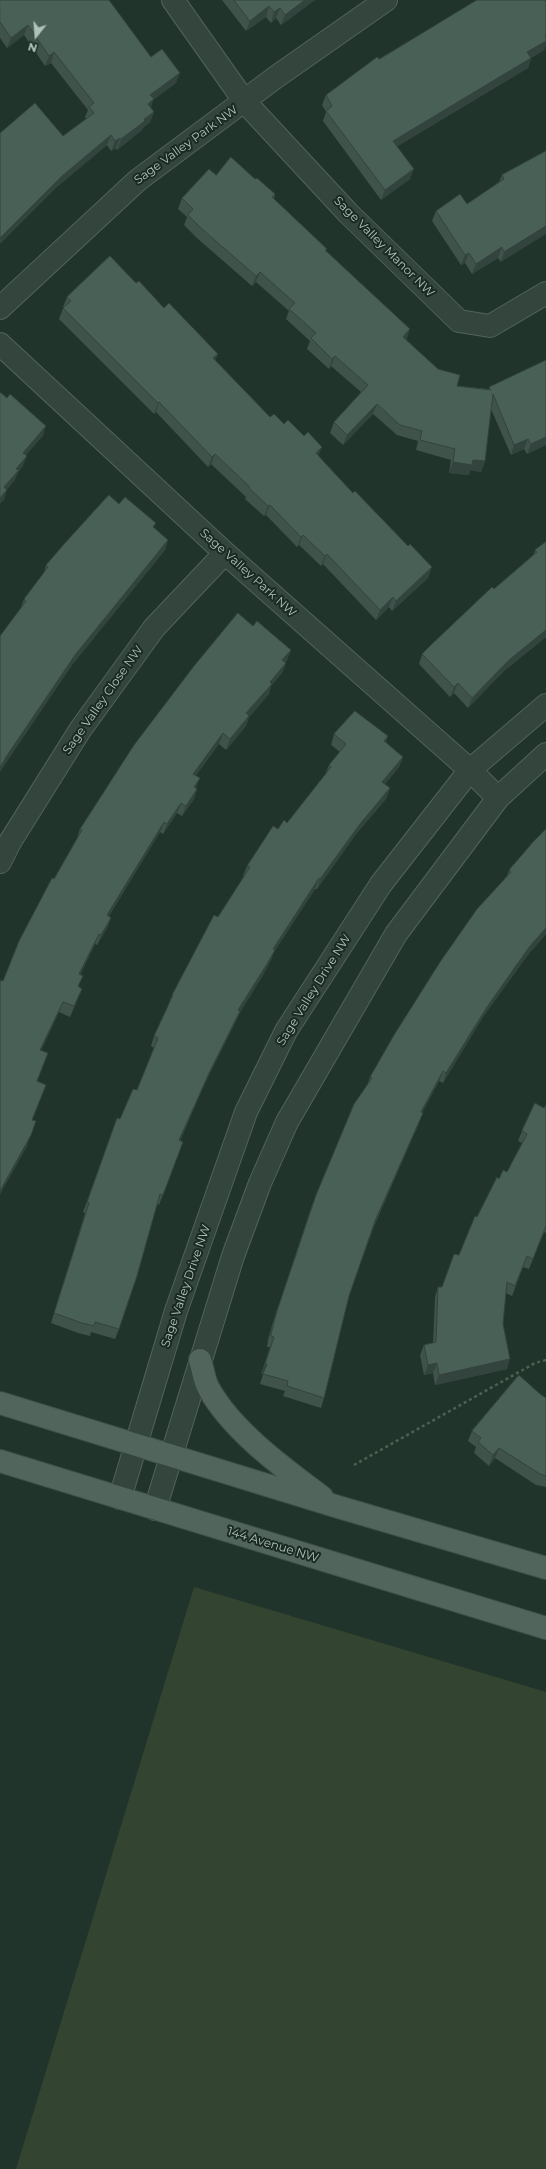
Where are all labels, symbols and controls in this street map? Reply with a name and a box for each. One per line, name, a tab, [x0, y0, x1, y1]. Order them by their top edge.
north arrow	[16, 16, 56, 56]
text: N	[26, 39, 39, 55]
street label: Sage Valley Park NW	[131, 103, 241, 187]
street label: Sage Valley Manor NW	[331, 194, 437, 300]
street label: Sage Valley Park NW	[197, 526, 299, 620]
street label: Sage Valley Close NW	[60, 643, 146, 757]
street label: Sage Valley Drive NW	[274, 932, 354, 1048]
street label: Sage Valley Drive NW	[158, 1223, 214, 1349]
street label: 144 Avenue NW	[226, 1524, 320, 1566]

